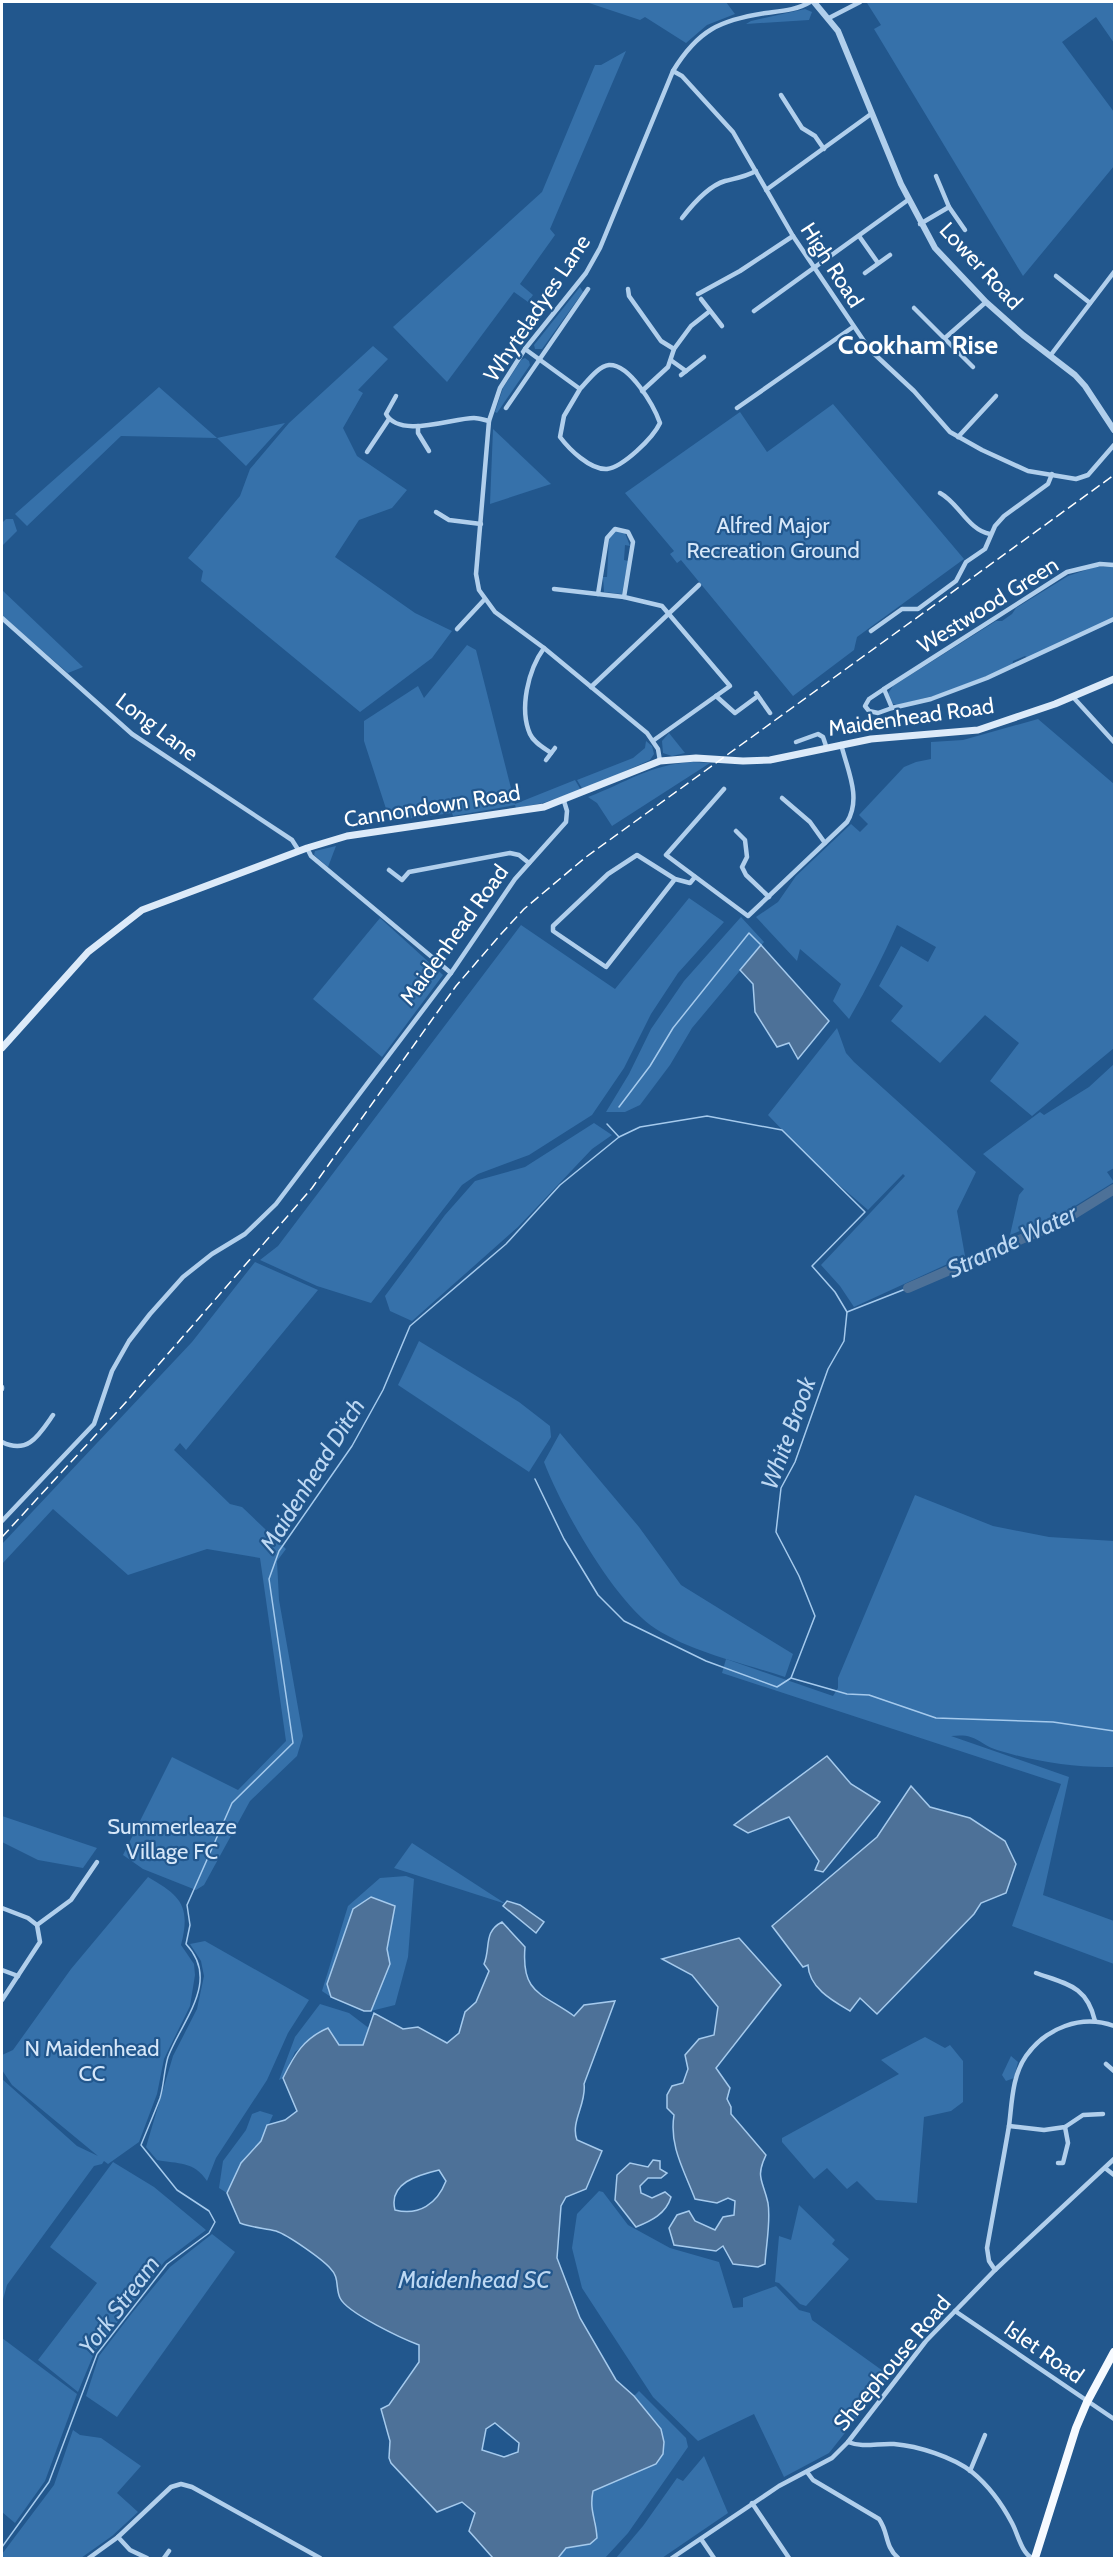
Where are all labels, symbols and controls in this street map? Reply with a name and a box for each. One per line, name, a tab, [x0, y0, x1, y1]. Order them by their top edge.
street label: Lower Road	[934, 217, 1028, 315]
street label: High Road	[795, 218, 869, 312]
street label: Whyteladyes Lane	[478, 229, 596, 387]
district label: Cookham Rise	[838, 329, 998, 361]
park label: Alfred Major Recreation Ground	[686, 512, 860, 564]
street label: Westwood Green	[913, 551, 1063, 659]
street label: Long Lane	[110, 687, 204, 767]
street label: Maidenhead Road	[826, 692, 996, 742]
street label: Cannondown Road	[342, 779, 522, 833]
street label: Maidenhead Road	[394, 859, 514, 1011]
water label: Strande Water	[942, 1198, 1083, 1284]
water label: White Brook	[754, 1372, 822, 1493]
water label: Maidenhead Ditch	[253, 1393, 371, 1558]
park label: Summerleaze Village FC	[107, 1813, 237, 1865]
park label: N Maidenhead CC	[24, 2035, 160, 2087]
water label: York Stream	[72, 2250, 166, 2360]
water label: Maidenhead SC	[397, 2265, 551, 2294]
street label: Sheephouse Road	[828, 2290, 956, 2436]
street label: Islet Road	[999, 2315, 1089, 2389]

